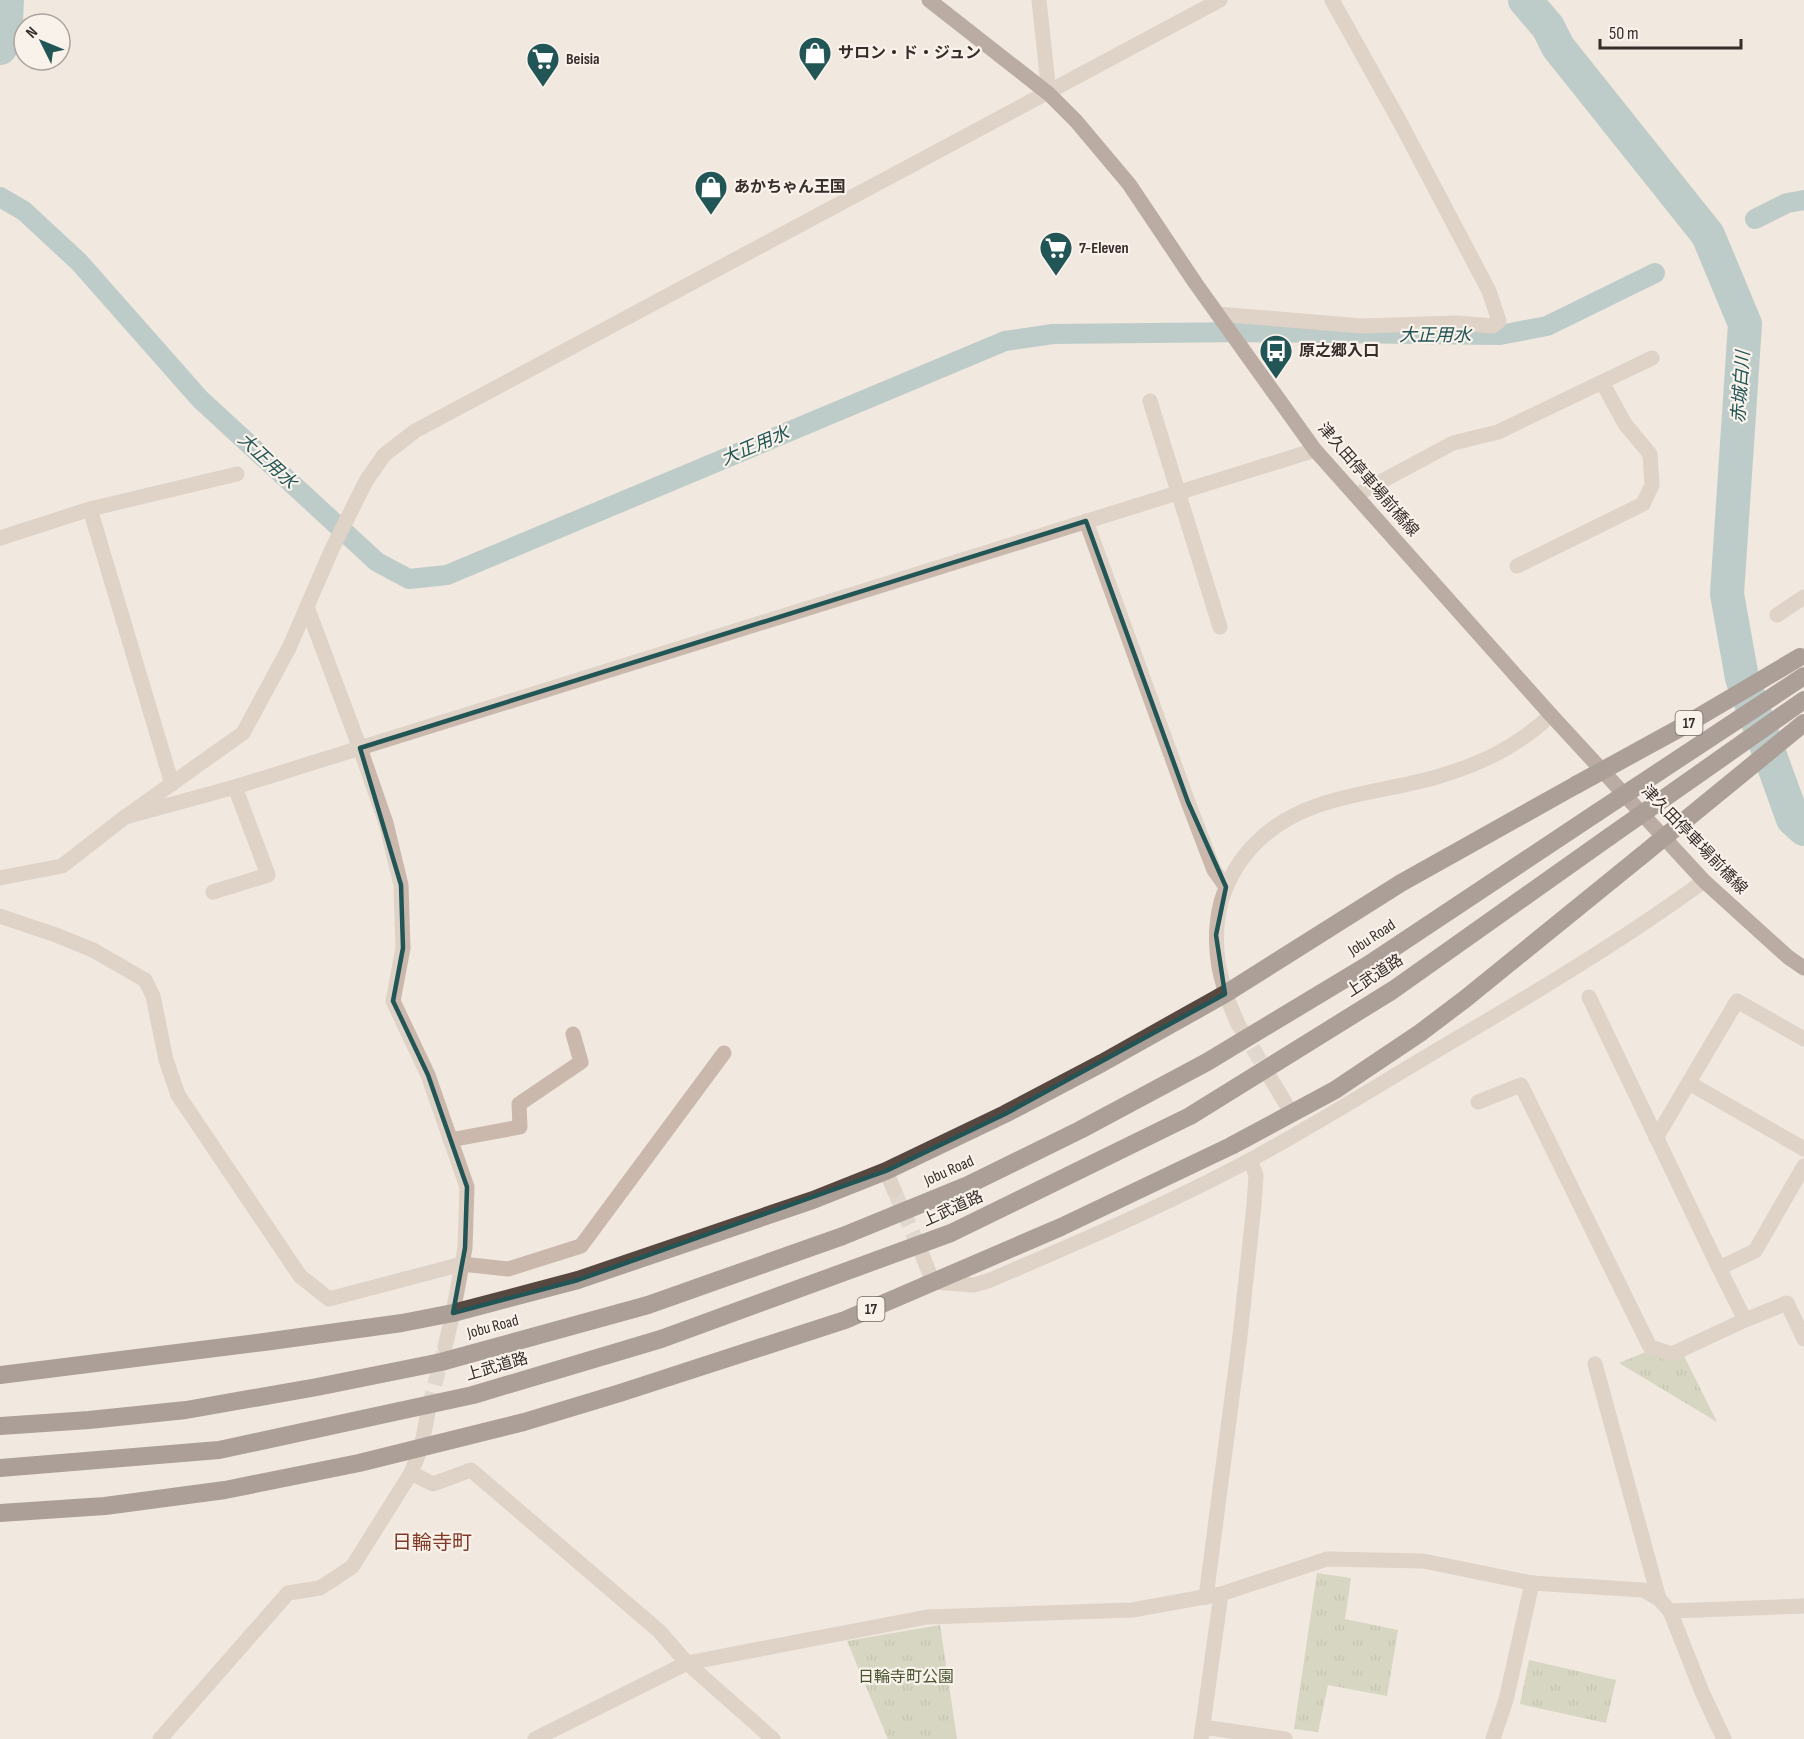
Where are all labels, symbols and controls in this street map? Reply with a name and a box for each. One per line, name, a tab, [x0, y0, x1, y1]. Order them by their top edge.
north arrow	[12, 12, 72, 72]
scale bar	[1600, 12, 1741, 50]
text: N	[22, 23, 42, 42]
text: 50 m	[1609, 23, 1639, 44]
shop icon: サロン・ド・ジュン	[797, 35, 833, 82]
supermarket icon: Beisia	[525, 41, 561, 88]
place label: サロン・ド・ジュン	[838, 44, 981, 63]
place label: Beisia	[566, 50, 600, 69]
shop icon: あかちゃん王国	[693, 169, 729, 216]
place label: あかちゃん王国	[734, 178, 846, 197]
supermarket icon: 7-Eleven	[1038, 230, 1074, 277]
place label: 7-Eleven	[1079, 239, 1129, 258]
water label: 大正用水	[1399, 325, 1473, 346]
bus stop icon: 原之郷入口	[1258, 333, 1294, 380]
place label: 原之郷入口	[1299, 342, 1379, 361]
water label: 赤城白川	[1728, 348, 1754, 424]
street label: 津久田停車場前橋線	[1314, 419, 1422, 541]
water label: 大正用水	[718, 421, 794, 470]
water label: 大正用水	[234, 429, 302, 495]
road number: 17	[1676, 711, 1702, 735]
street label: 津久田停車場前橋線	[1637, 782, 1751, 898]
street label: Jobu Road	[1344, 916, 1399, 961]
street label: 上武道路	[1343, 951, 1407, 1001]
street label: Jobu Road	[920, 1152, 977, 1191]
street label: 上武道路	[920, 1187, 986, 1231]
road number: 17	[858, 1297, 884, 1321]
street label: Jobu Road	[464, 1311, 521, 1343]
street label: 上武道路	[464, 1349, 530, 1385]
district label: 日輪寺町	[392, 1531, 472, 1555]
park label: 日輪寺町公園	[858, 1668, 954, 1687]

